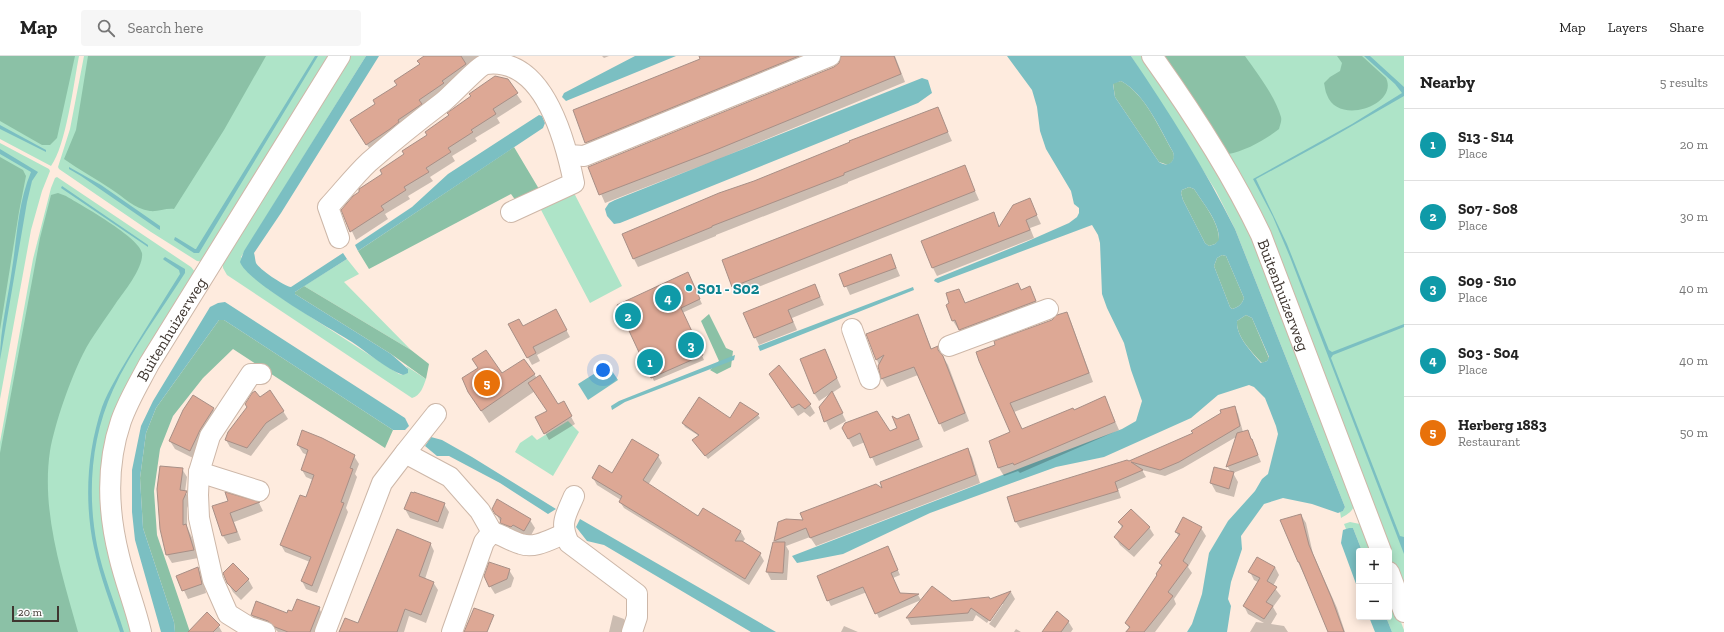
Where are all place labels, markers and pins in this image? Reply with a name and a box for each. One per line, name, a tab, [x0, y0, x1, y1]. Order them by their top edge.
place label: S01 - S02	[697, 279, 760, 298]
pin: 4	[655, 283, 681, 313]
marker: S01 - S02	[684, 283, 694, 293]
pin: 2	[615, 301, 641, 331]
pin: 3	[678, 330, 704, 360]
pin: 1	[637, 347, 663, 377]
pin: 5	[474, 368, 500, 398]

